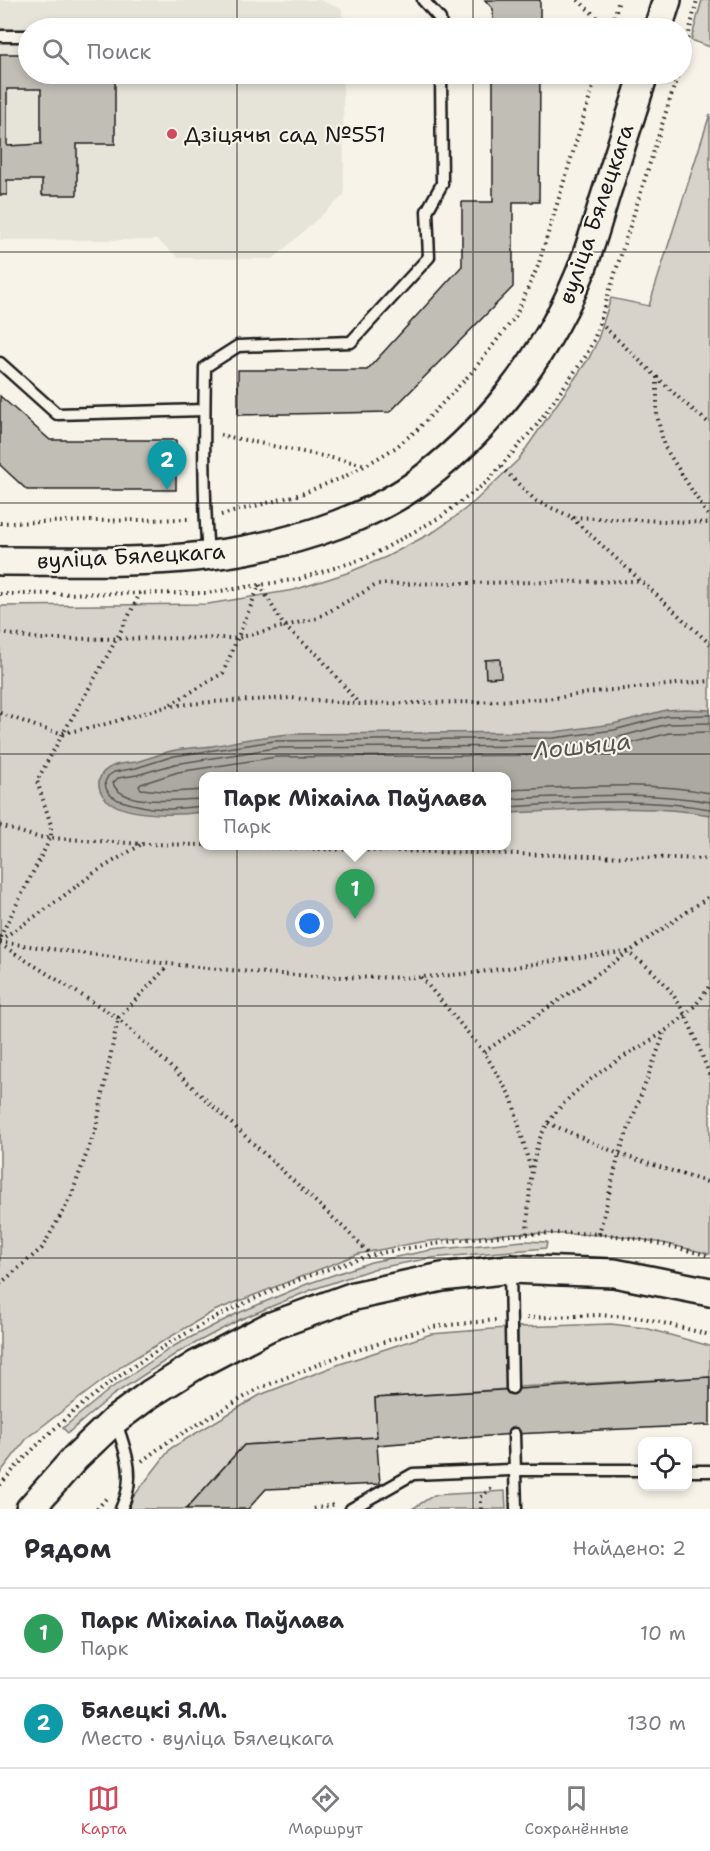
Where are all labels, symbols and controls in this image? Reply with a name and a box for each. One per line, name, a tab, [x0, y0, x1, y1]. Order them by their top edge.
search box	[18, 18, 692, 84]
icon: search	[39, 35, 72, 68]
text: Поиск	[87, 37, 151, 66]
place label: Дзіцячы сад №551	[184, 120, 386, 149]
street label: вуліца Бялецкага	[552, 120, 641, 308]
marker: Дзіцячы сад №551	[165, 127, 179, 141]
pin: 2	[148, 440, 186, 490]
street label: вуліца Бялецкага	[36, 537, 226, 575]
water label: Лошыца	[530, 725, 633, 767]
popup	[199, 772, 511, 850]
text: Парк Міхаіла Паўлава	[224, 784, 486, 813]
text: Парк	[224, 813, 271, 839]
pin: 1	[336, 870, 374, 919]
your location	[295, 909, 324, 938]
map controls	[638, 1437, 692, 1491]
button: locate	[638, 1437, 692, 1491]
text: Рядом	[24, 1531, 111, 1566]
text: Найдено: 2	[573, 1535, 686, 1561]
text: Парк Міхаіла Паўлава	[81, 1606, 344, 1635]
text: 1	[39, 1620, 48, 1646]
text: 10 m	[640, 1620, 686, 1646]
text: Парк	[81, 1635, 128, 1661]
text: Бялецкі Я.М.	[81, 1696, 227, 1725]
text: 2	[37, 1710, 51, 1736]
text: 130 m	[627, 1710, 686, 1736]
text: Место · вуліца Бялецкага	[81, 1725, 334, 1751]
tab: Карта	[81, 1782, 127, 1839]
tab: Маршрут	[288, 1782, 363, 1839]
tab: Сохранённые	[525, 1782, 629, 1839]

